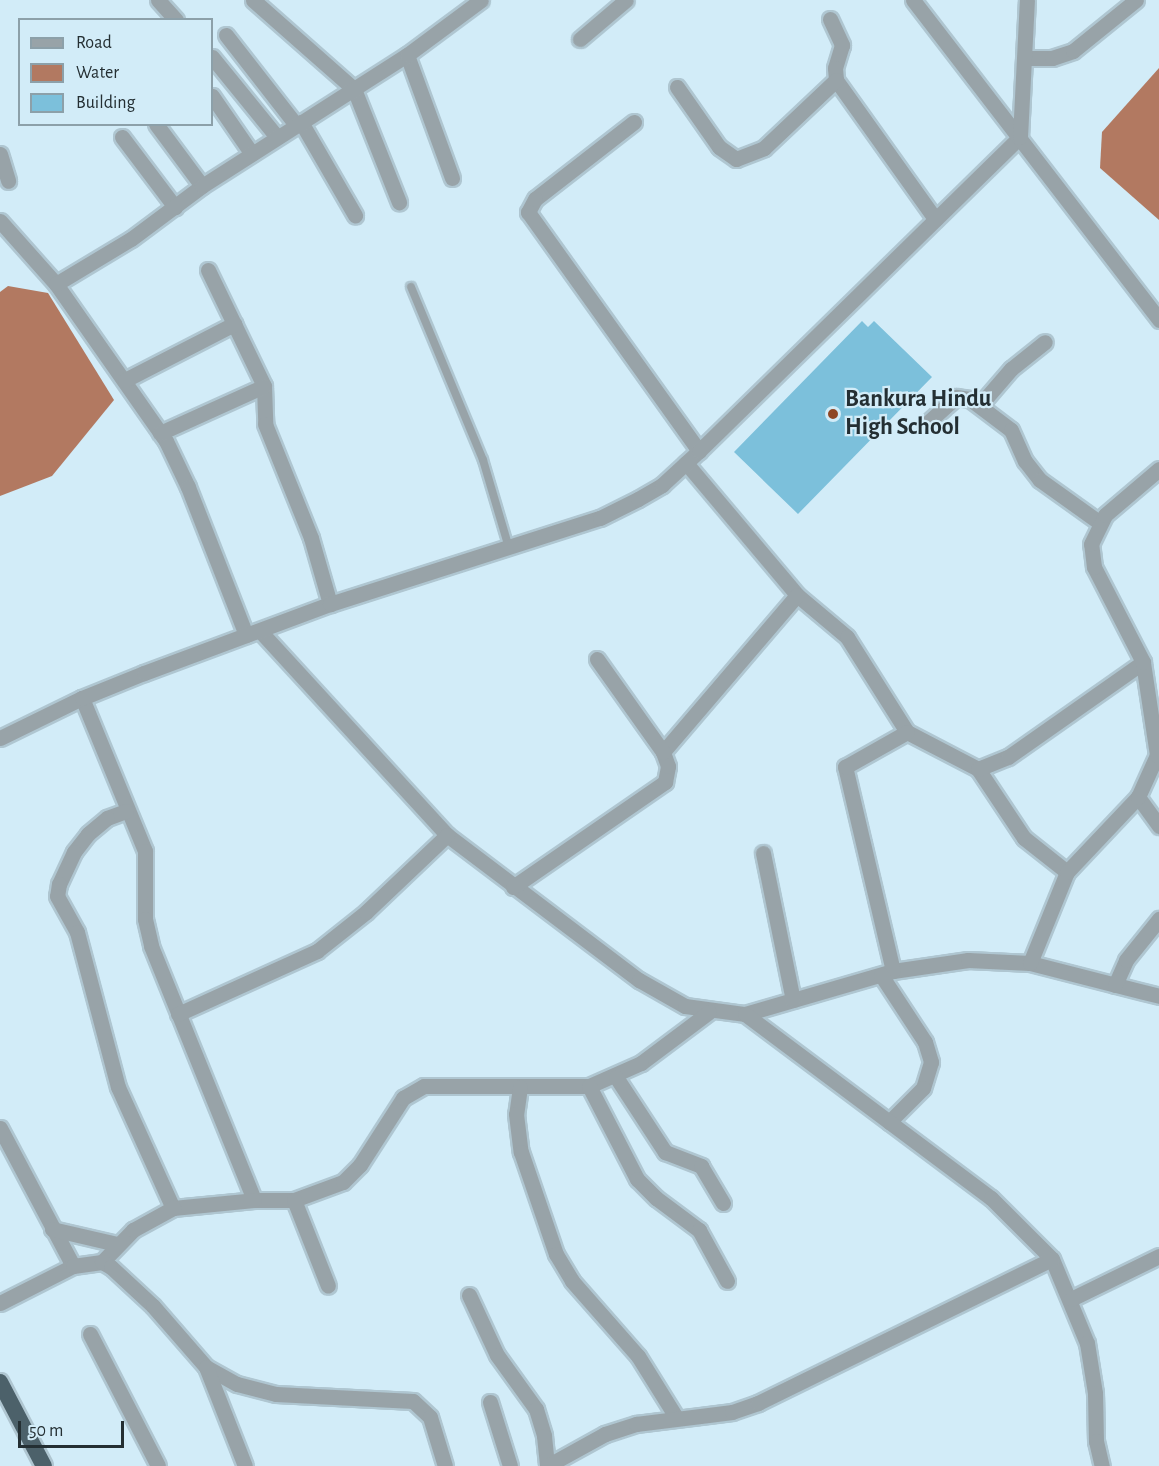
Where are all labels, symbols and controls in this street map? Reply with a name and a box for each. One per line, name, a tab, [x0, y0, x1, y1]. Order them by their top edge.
legend	[18, 18, 213, 126]
text: Road	[76, 34, 112, 52]
text: Water	[76, 64, 119, 82]
text: Building	[76, 94, 135, 112]
place label: Bankura Hindu High School	[845, 386, 991, 442]
marker: Bankura Hindu High School	[826, 407, 840, 421]
scale bar	[21, 1409, 128, 1447]
text: 50 m	[29, 1422, 63, 1440]

